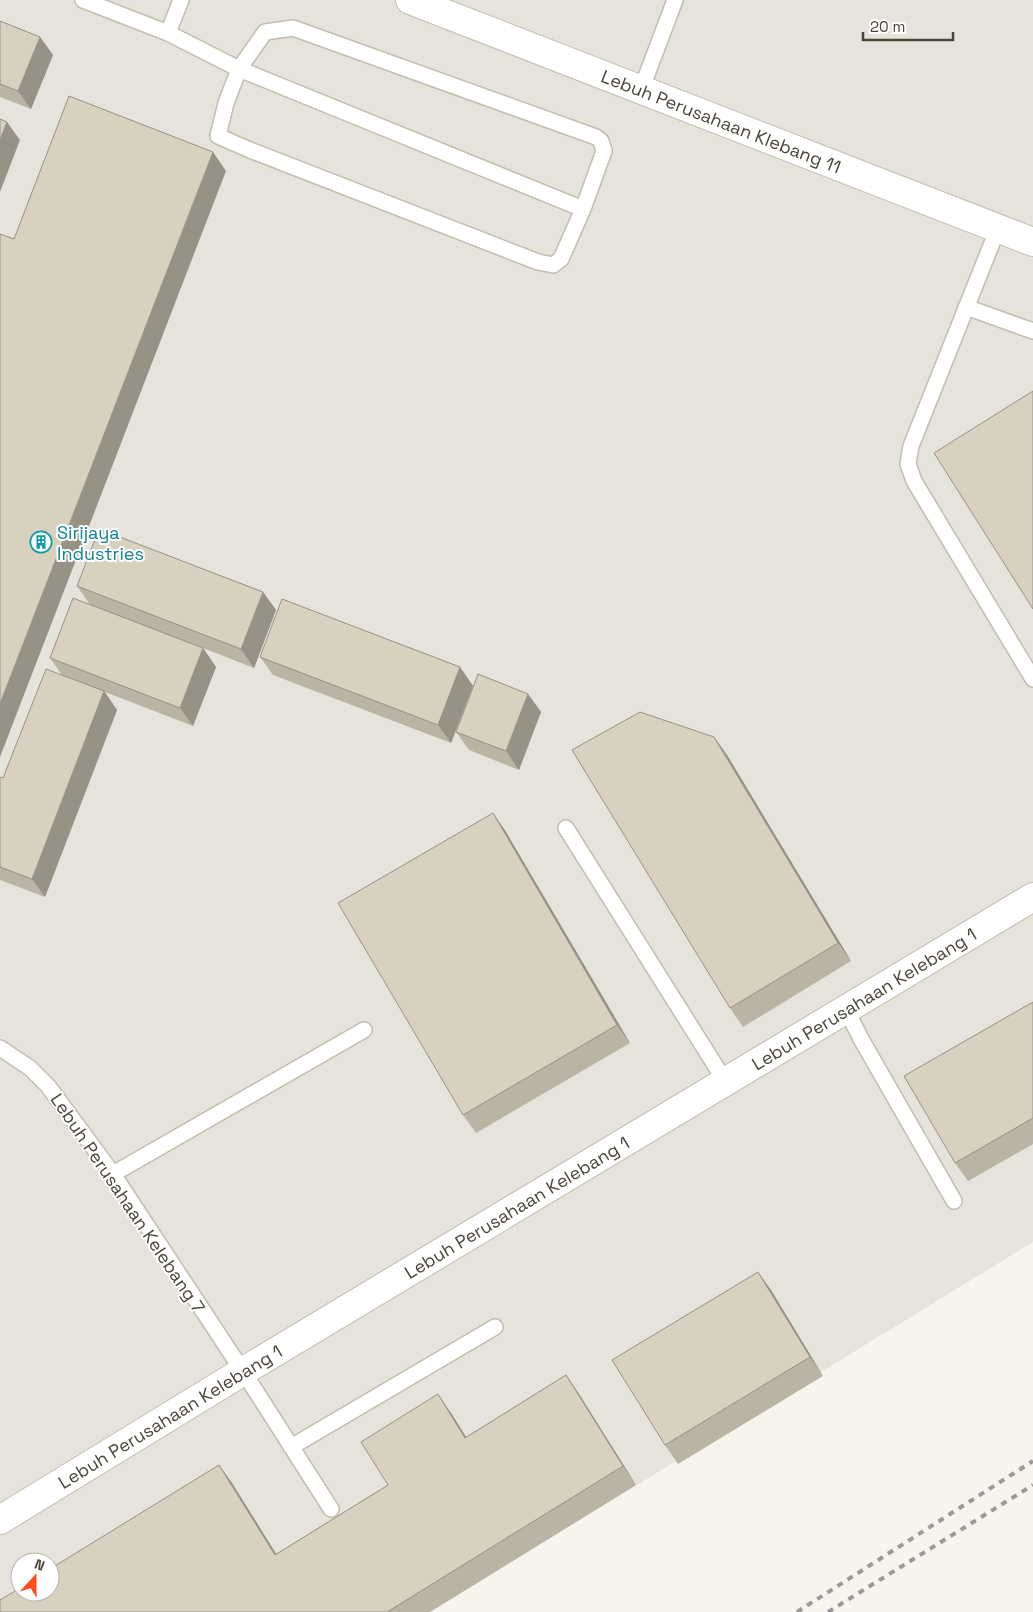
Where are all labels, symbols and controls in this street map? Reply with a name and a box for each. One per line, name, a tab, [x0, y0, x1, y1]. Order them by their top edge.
scale bar	[863, 10, 953, 42]
text: 20 m	[870, 17, 905, 36]
street label: Lebuh Perusahaan Klebang 11	[598, 64, 844, 178]
place label: Sirijaya Industries	[57, 521, 144, 565]
building icon: Sirijaya Industries	[29, 530, 53, 554]
street label: Lebuh Perusahaan Kelebang 1	[747, 922, 980, 1075]
street label: Lebuh Perusahaan Kelebang 7	[46, 1089, 210, 1317]
street label: Lebuh Perusahaan Kelebang 1	[400, 1131, 633, 1283]
street label: Lebuh Perusahaan Kelebang 1	[54, 1339, 286, 1493]
north arrow	[10, 1552, 60, 1602]
text: N	[32, 1555, 47, 1575]

